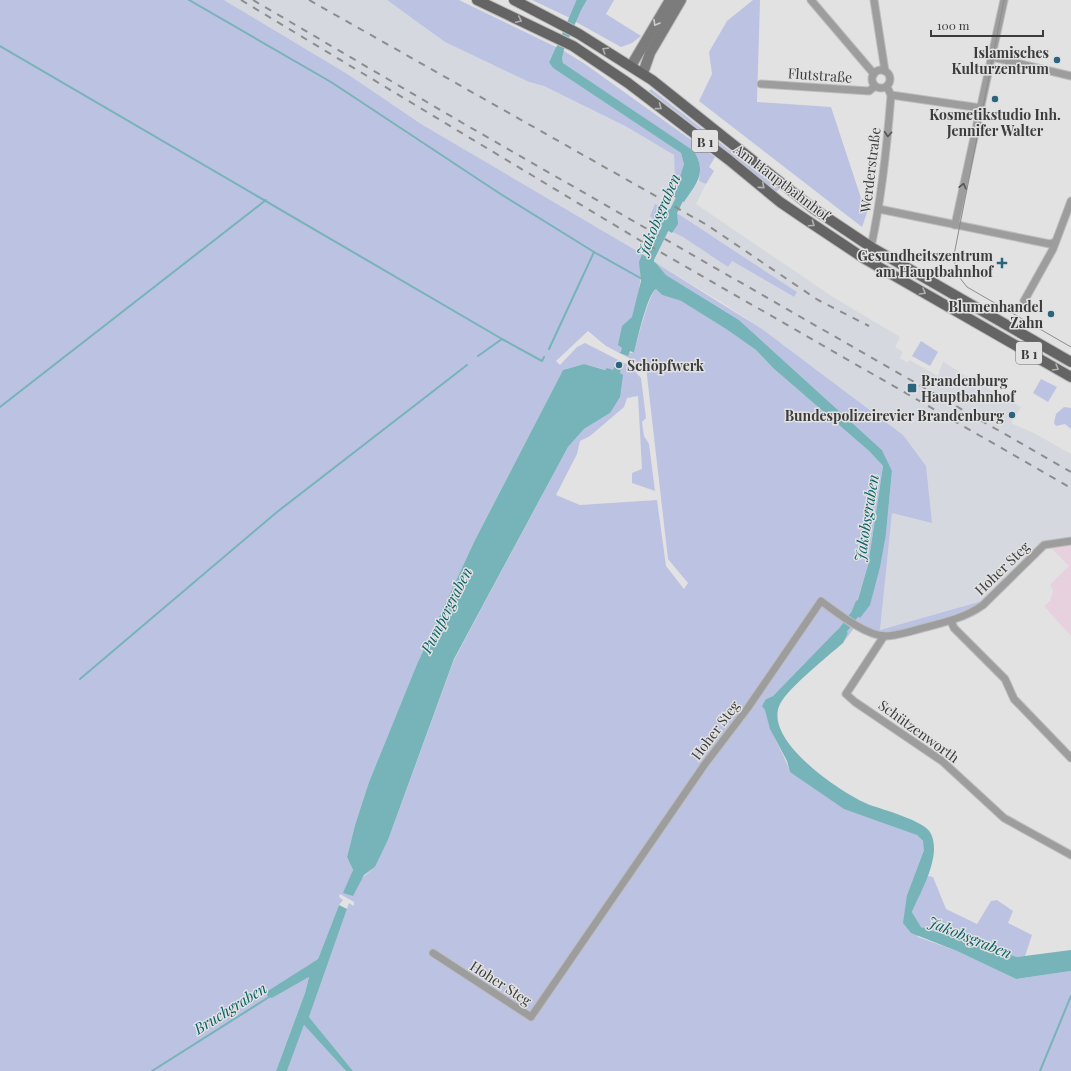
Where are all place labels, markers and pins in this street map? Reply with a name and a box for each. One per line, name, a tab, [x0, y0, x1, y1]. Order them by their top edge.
place label: Islamisches Kulturzentrum	[952, 43, 1049, 78]
marker: Islamisches Kulturzentrum	[1052, 55, 1062, 65]
marker: Kosmetikstudio Inh. Jennifer Walter	[990, 94, 1000, 104]
place label: Kosmetikstudio Inh. Jennifer Walter	[929, 105, 1061, 140]
place label: Gesundheitszentrum am Hauptbahnhof	[858, 246, 994, 281]
marker: Gesundheitszentrum am Hauptbahnhof	[996, 257, 1008, 269]
place label: Blumenhandel Zahn	[948, 297, 1044, 332]
marker: Blumenhandel Zahn	[1046, 309, 1056, 319]
place label: Schöpfwerk	[627, 356, 705, 375]
marker: Schöpfwerk	[614, 360, 624, 370]
place label: Brandenburg Hauptbahnhof	[921, 371, 1016, 406]
marker: Brandenburg Hauptbahnhof	[906, 382, 918, 394]
place label: Bundespolizeirevier Brandenburg	[785, 406, 1004, 425]
marker: Bundespolizeirevier Brandenburg	[1007, 410, 1017, 420]

